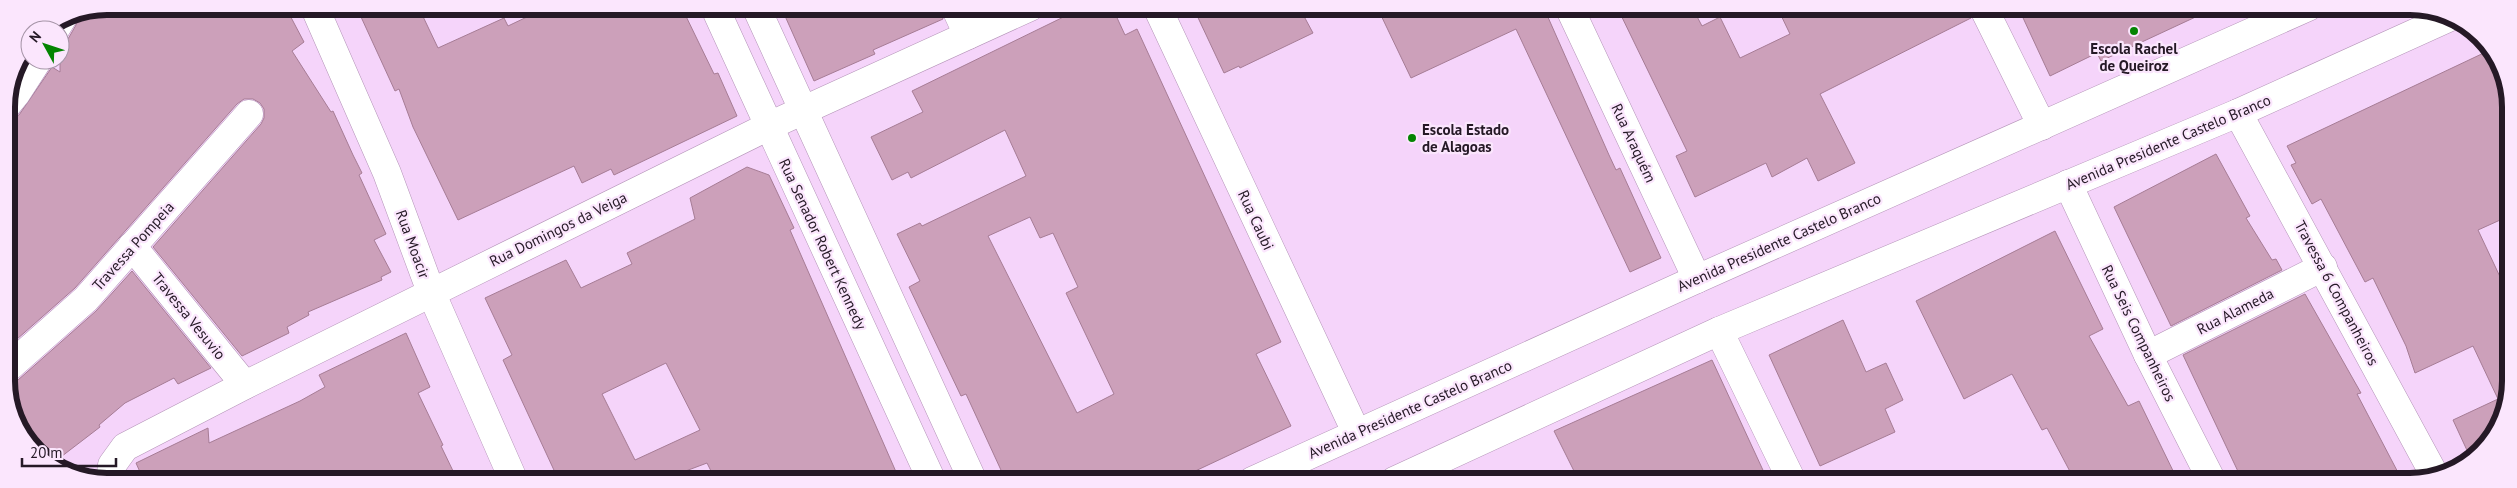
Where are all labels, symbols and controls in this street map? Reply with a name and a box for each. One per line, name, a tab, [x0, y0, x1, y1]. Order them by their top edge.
north arrow	[20, 20, 70, 70]
marker: Escola Rachel de Queiroz	[2128, 25, 2140, 37]
text: N	[25, 27, 45, 46]
place label: Escola Rachel de Queiroz	[2090, 39, 2178, 75]
street label: Avenida Presidente Castelo Branco	[2063, 90, 2273, 194]
street label: Rua Araquém	[1607, 100, 1661, 186]
place label: Escola Estado de Alagoas	[1422, 120, 1509, 156]
marker: Escola Estado de Alagoas	[1406, 132, 1418, 144]
street label: Rua Senador Robert Kennedy	[775, 155, 871, 333]
street label: Rua Domingos da Veiga	[486, 187, 630, 271]
street label: Rua Caubi	[1234, 187, 1278, 253]
street label: Avenida Presidente Castelo Branco	[1674, 188, 1884, 296]
street label: Travessa Pompeia	[88, 198, 178, 294]
street label: Rua Moacir	[392, 207, 434, 281]
street label: Travessa 6 Companheiros	[2291, 217, 2383, 369]
street label: Rua Seis Companheiros	[2098, 262, 2180, 404]
street label: Travessa Vesuvio	[148, 269, 230, 363]
street label: Rua Alameda	[2193, 284, 2277, 338]
street label: Avenida Presidente Castelo Branco	[1305, 355, 1515, 463]
scale bar	[22, 436, 116, 468]
text: 20 m	[30, 443, 63, 462]

